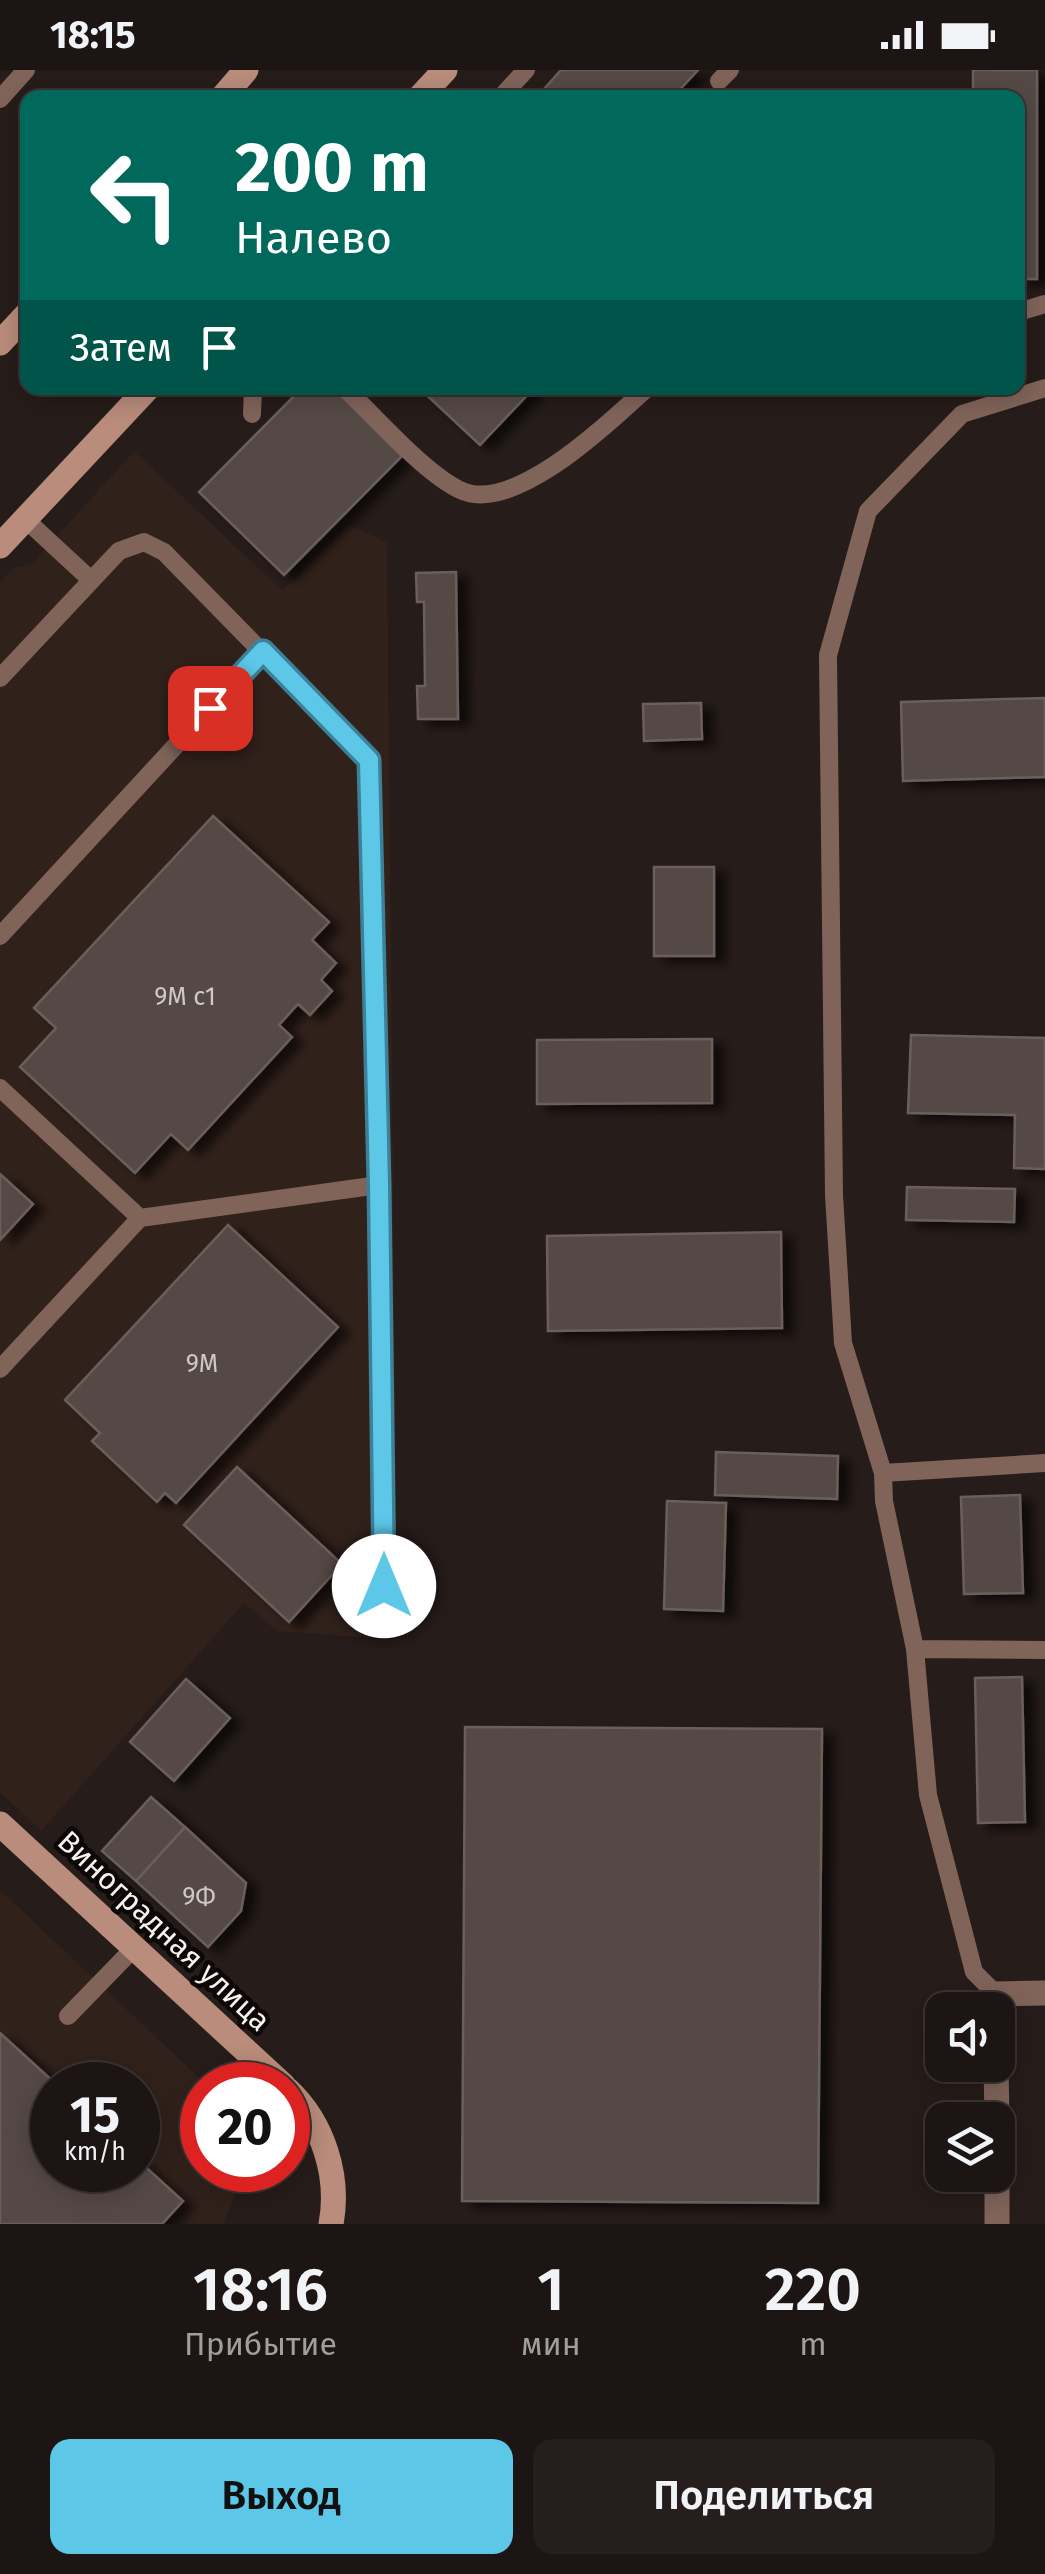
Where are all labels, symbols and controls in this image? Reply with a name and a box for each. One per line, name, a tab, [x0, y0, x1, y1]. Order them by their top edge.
text: 18:15	[50, 12, 136, 58]
text: 200 m	[235, 126, 429, 210]
icon: left	[70, 130, 200, 260]
text: Налево	[235, 211, 392, 265]
icon: arrive	[192, 320, 247, 375]
text: Затем	[70, 325, 172, 371]
pin	[168, 666, 253, 751]
icon: arrive	[183, 681, 238, 736]
house number: 9М с1	[154, 982, 216, 1012]
house number: 9М	[186, 1349, 218, 1379]
position arrow	[332, 1534, 436, 1638]
street label: Виноградная улица	[50, 1823, 278, 2039]
house number: 9Ф	[182, 1882, 216, 1912]
map controls	[925, 1992, 1015, 2192]
button: sound	[925, 1992, 1015, 2082]
speed limit sign: 20	[180, 2062, 310, 2192]
text: 15	[70, 2085, 120, 2145]
button: layers	[925, 2102, 1015, 2192]
text: km/h	[64, 2137, 126, 2167]
text: 18:16	[193, 2254, 328, 2326]
text: 1	[537, 2254, 565, 2326]
text: 220	[765, 2254, 861, 2326]
text: Прибытие	[184, 2325, 337, 2363]
text: мин	[521, 2325, 581, 2363]
text: m	[799, 2325, 827, 2363]
button: Выход	[50, 2439, 513, 2554]
button: Поделиться	[533, 2439, 995, 2554]

